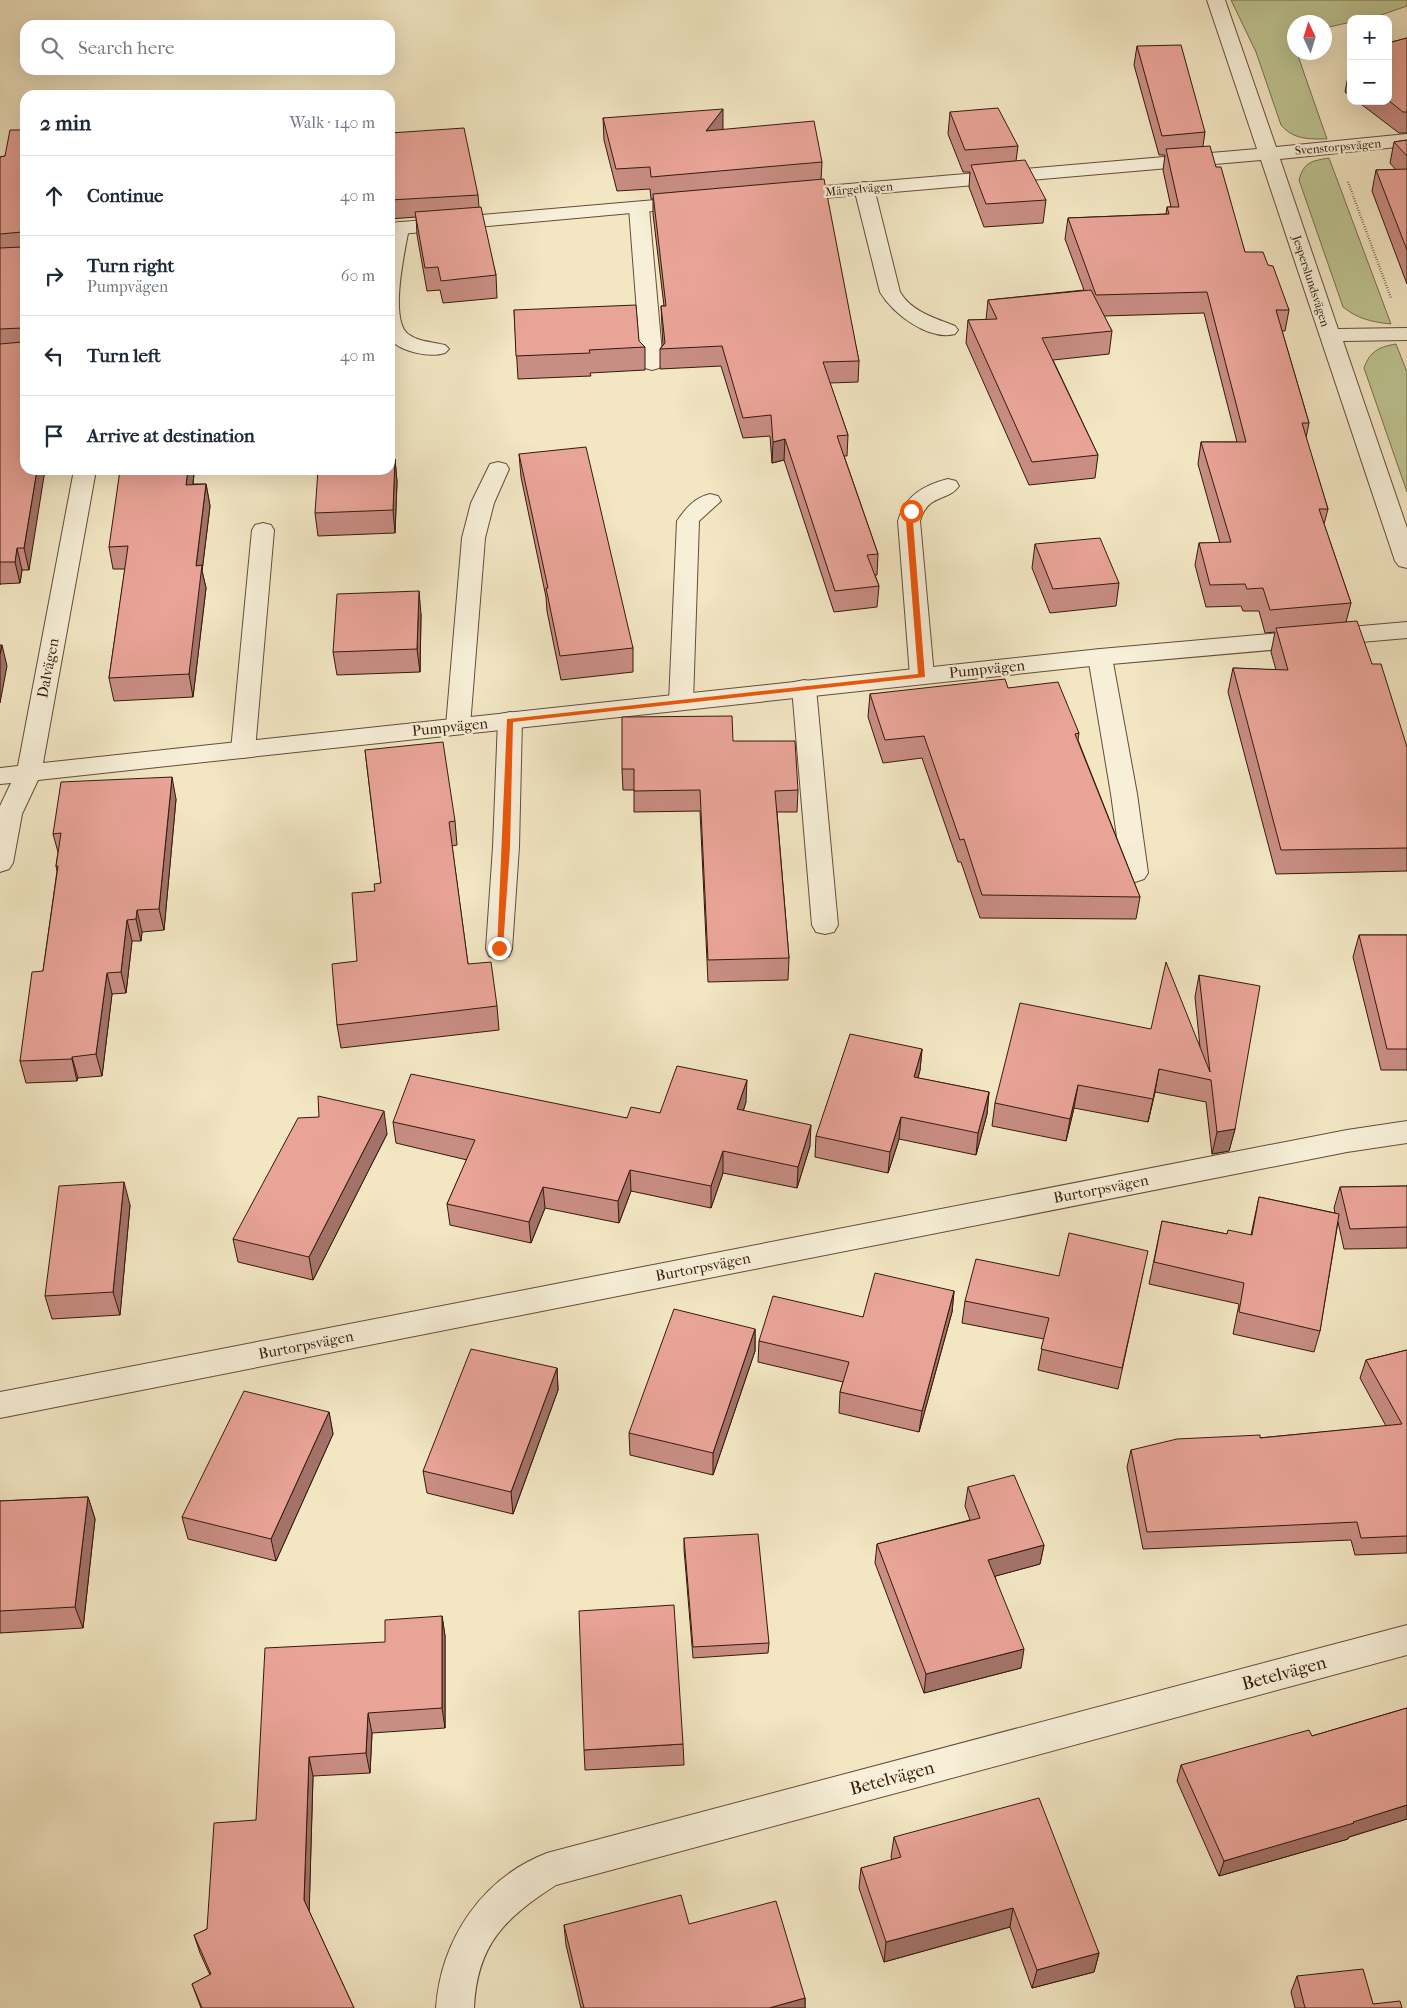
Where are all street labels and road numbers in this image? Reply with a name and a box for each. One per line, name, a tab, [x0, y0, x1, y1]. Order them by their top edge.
street label: Svenstorpsvägen	[1294, 136, 1382, 158]
street label: Märgelvägen	[825, 179, 893, 199]
street label: Jesperslundsvägen	[1289, 233, 1332, 328]
street label: Dalvägen	[33, 636, 63, 700]
street label: Pumpvägen	[948, 656, 1026, 682]
street label: Pumpvägen	[411, 714, 489, 740]
street label: Burtorpsvägen	[1052, 1171, 1150, 1207]
street label: Burtorpsvägen	[654, 1249, 752, 1285]
street label: Burtorpsvägen	[257, 1327, 355, 1363]
street label: Betelvägen	[1240, 1652, 1329, 1695]
street label: Betelvägen	[848, 1757, 937, 1800]

